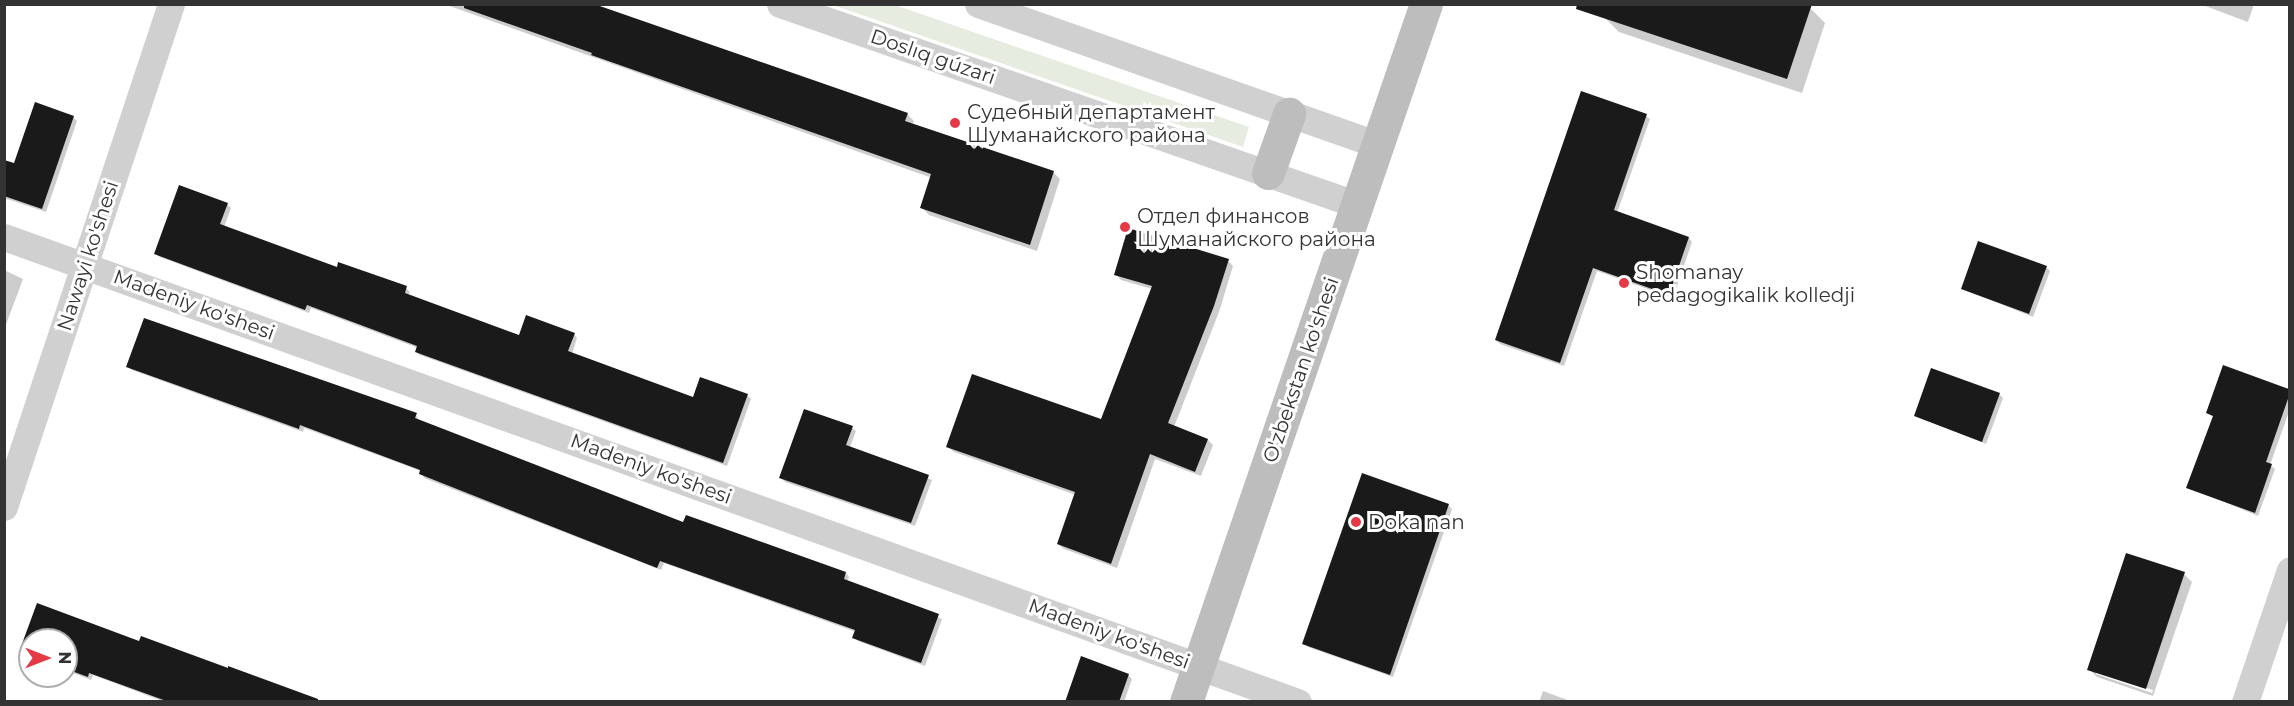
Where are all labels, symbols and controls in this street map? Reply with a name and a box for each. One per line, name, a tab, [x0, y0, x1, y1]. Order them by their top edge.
street label: Doslıq gúzari	[867, 24, 999, 90]
place label: Судебный департамент Шуманайского района	[967, 100, 1215, 147]
marker: Судебный департамент Шуманайского района	[948, 116, 962, 130]
street label: Nawayi ko'shesi	[52, 178, 124, 334]
place label: Отдел финансов Шуманайского района	[1137, 204, 1376, 251]
marker: Отдел финансов Шуманайского района	[1118, 220, 1132, 234]
place label: Shomanay pedagogikalik kolledji	[1636, 260, 1855, 307]
street label: Madeniy ko'shesi	[110, 265, 278, 345]
street label: O'zbekstan ko'shesi	[1258, 274, 1344, 466]
marker: Shomanay pedagogikalik kolledji	[1617, 276, 1631, 290]
street label: Madeniy ko'shesi	[567, 429, 735, 509]
place label: Doka nan	[1368, 510, 1465, 534]
marker: Doka nan	[1349, 515, 1363, 529]
street label: Madeniy ko'shesi	[1025, 594, 1193, 674]
north arrow	[18, 628, 78, 688]
text: N	[55, 652, 74, 664]

